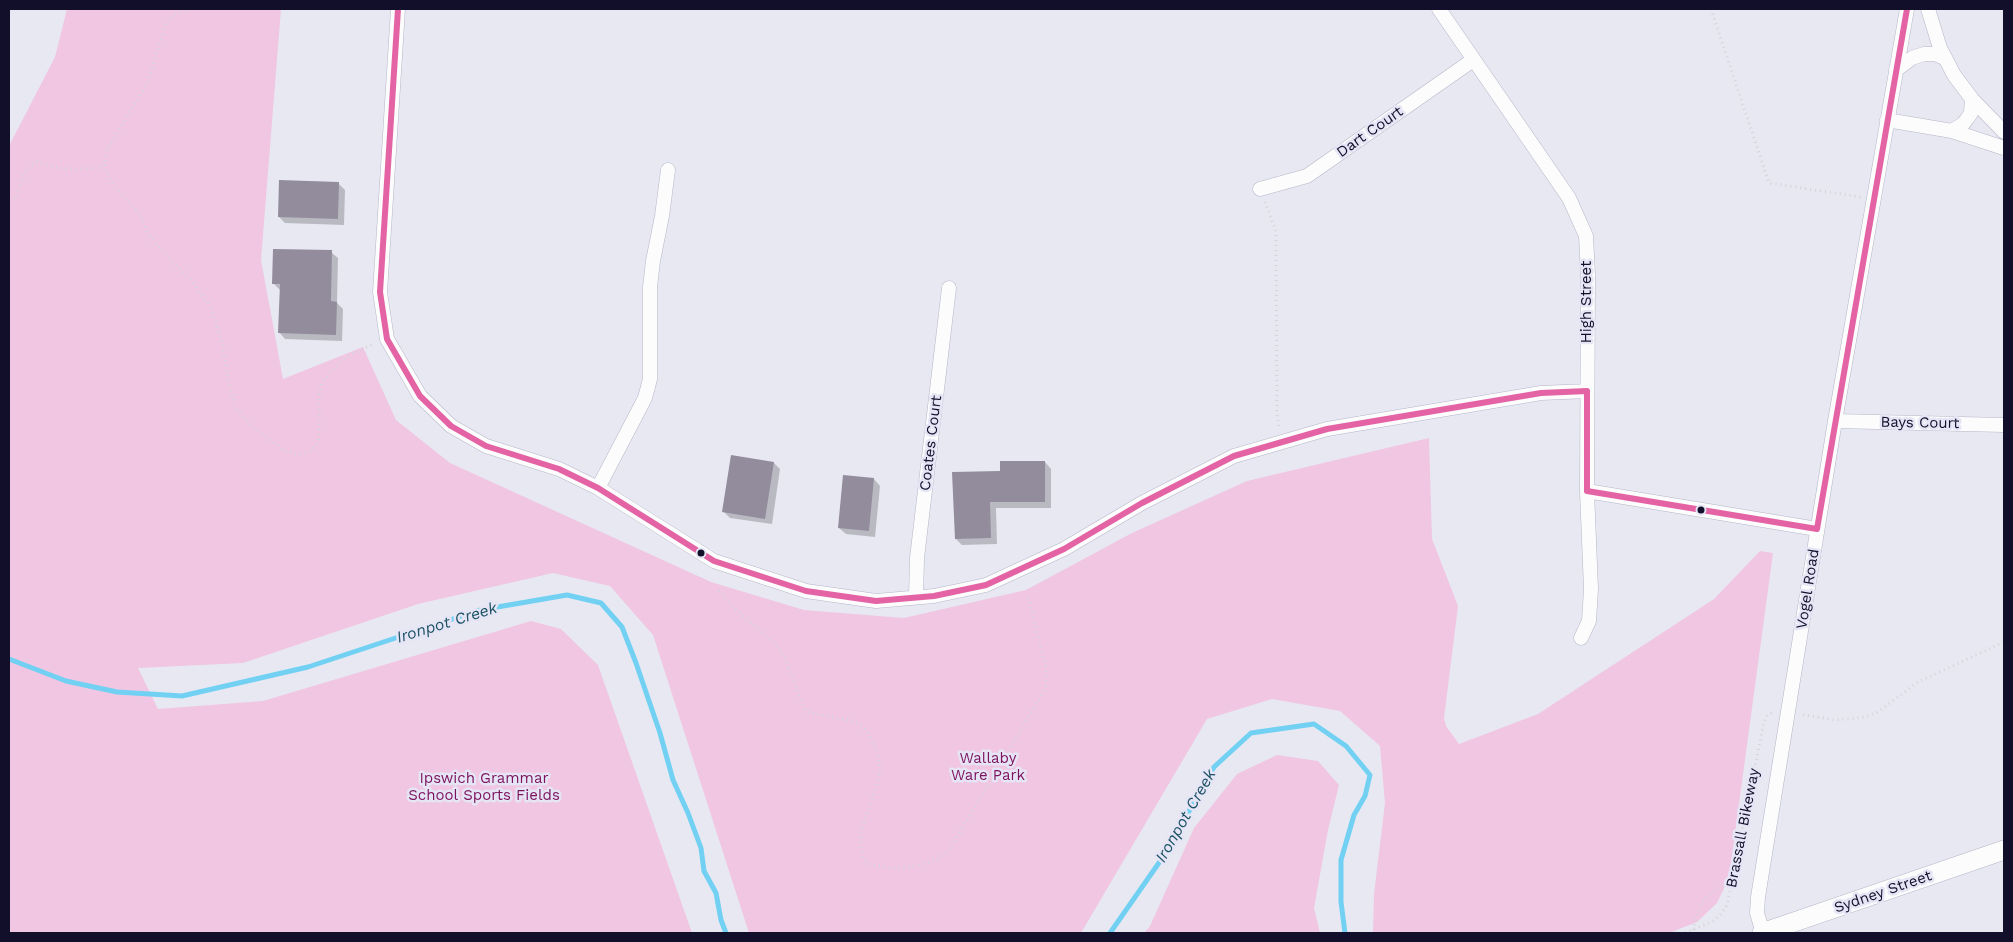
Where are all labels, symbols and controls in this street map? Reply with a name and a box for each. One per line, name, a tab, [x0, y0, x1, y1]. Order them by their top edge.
street label: Dart Court	[1333, 103, 1407, 161]
street label: High Street	[1578, 261, 1596, 343]
street label: Coates Court	[916, 394, 946, 492]
street label: Bays Court	[1880, 413, 1960, 433]
unlabelled marker	[1696, 505, 1706, 515]
unlabelled marker	[696, 548, 706, 558]
street label: Vogel Road	[1793, 548, 1823, 630]
water label: Ironpot Creek	[394, 599, 500, 647]
park label: Wallaby Ware Park	[951, 750, 1025, 785]
water label: Ironpot Creek	[1152, 766, 1220, 866]
street label: Brassall Bikeway	[1723, 767, 1763, 889]
park label: Ipswich Grammar School Sports Fields	[408, 770, 560, 805]
street label: Sydney Street	[1832, 867, 1934, 917]

